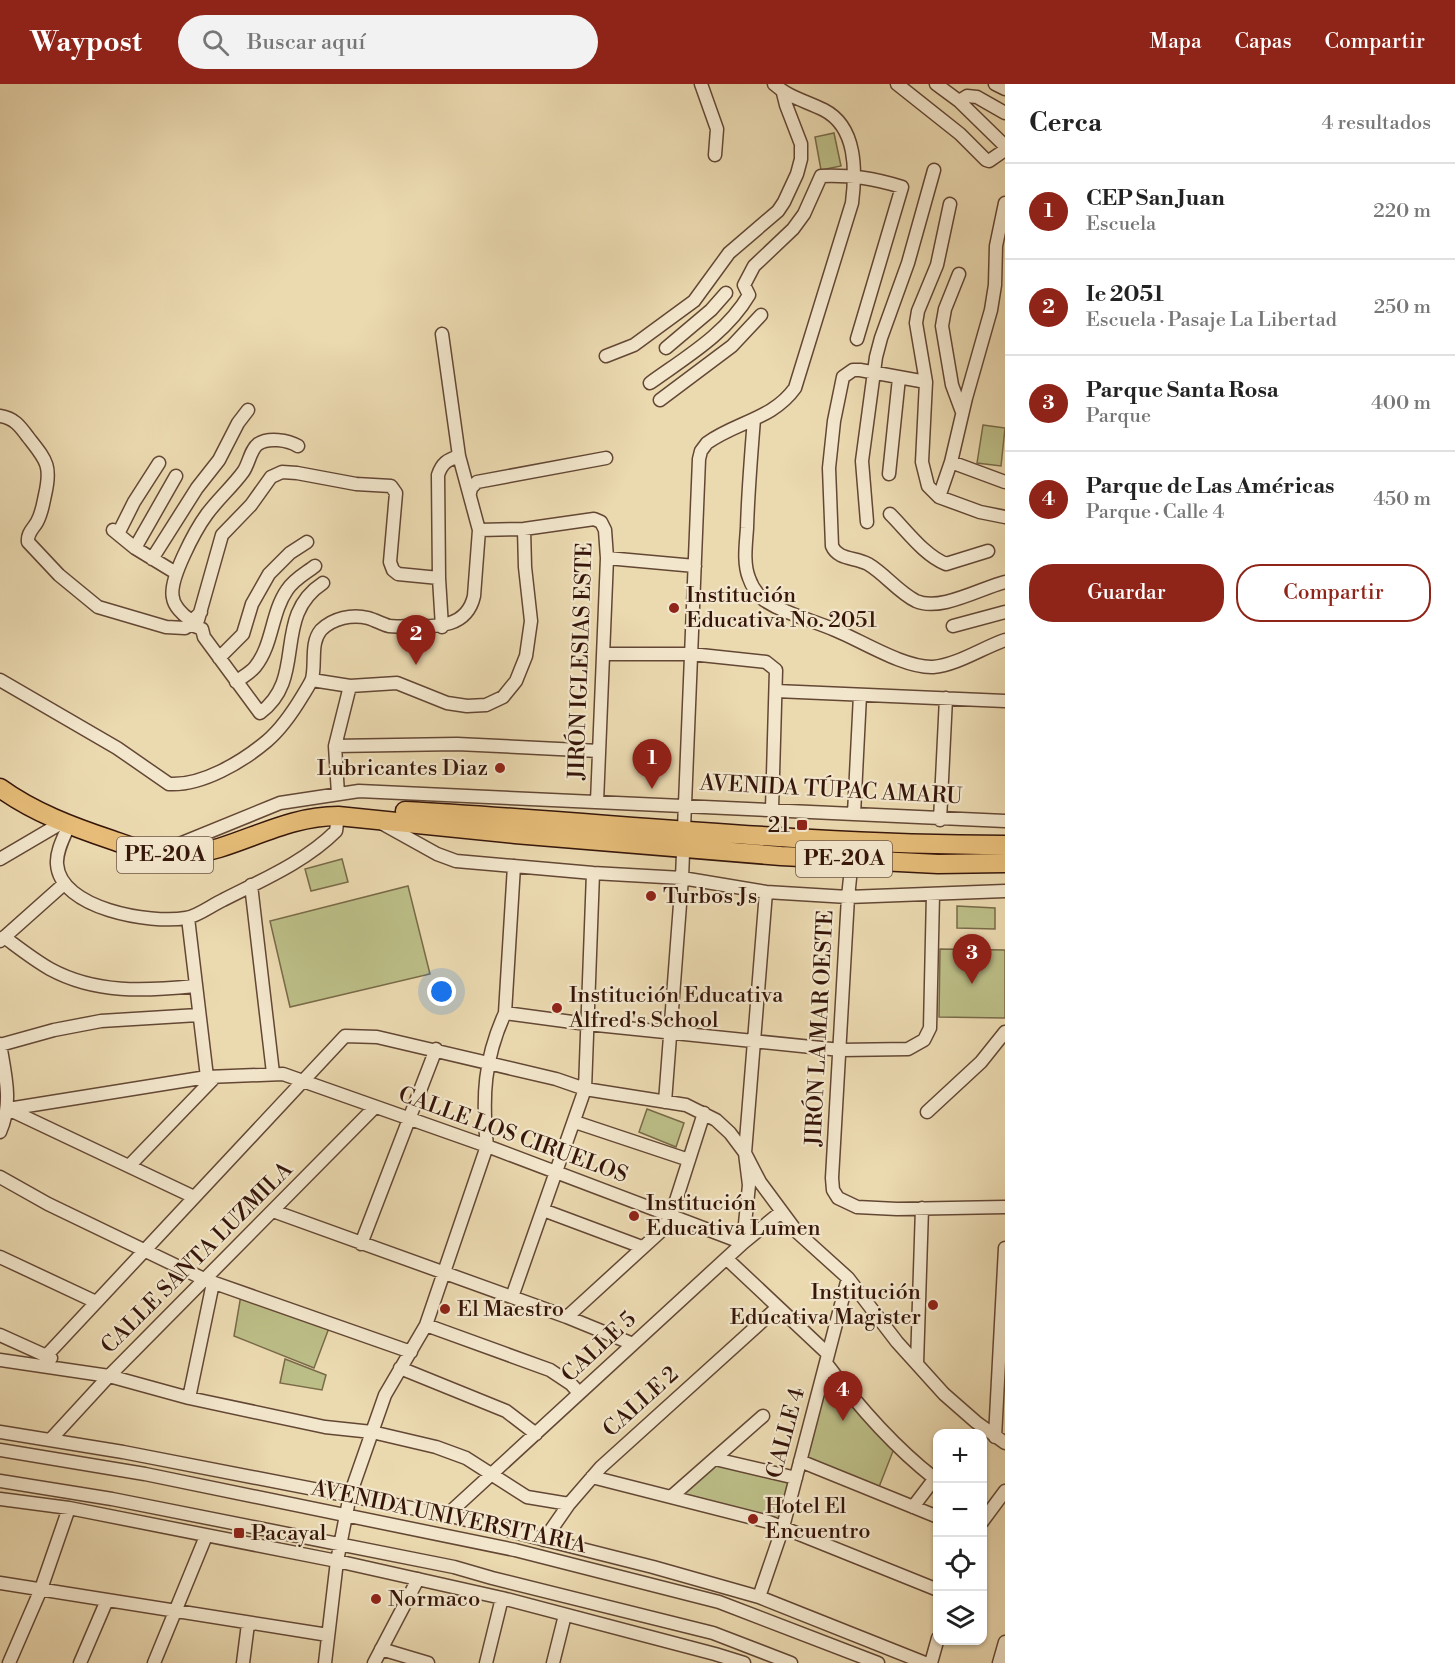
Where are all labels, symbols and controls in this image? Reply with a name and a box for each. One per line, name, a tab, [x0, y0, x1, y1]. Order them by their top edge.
search box	[178, 15, 598, 69]
text: Waypost	[30, 25, 142, 60]
icon: search	[199, 26, 232, 59]
text: Buscar aquí	[247, 29, 365, 56]
text: Mapa	[1150, 29, 1202, 55]
text: Capas	[1235, 29, 1292, 55]
text: Compartir	[1325, 29, 1425, 55]
text: Cerca	[1029, 107, 1102, 139]
text: 4 resultados	[1321, 111, 1431, 136]
text: CEP San Juan	[1086, 185, 1225, 212]
text: 1	[1044, 199, 1053, 224]
text: 220 m	[1373, 199, 1431, 224]
text: Escuela	[1086, 212, 1156, 237]
text: Ie 2051	[1086, 281, 1164, 308]
text: 2	[1042, 295, 1055, 320]
text: 250 m	[1374, 295, 1431, 320]
text: Escuela · Pasaje La Libertad	[1086, 308, 1337, 333]
text: Parque Santa Rosa	[1086, 377, 1279, 404]
text: 3	[1042, 391, 1055, 416]
text: 400 m	[1371, 391, 1431, 416]
text: Parque	[1086, 404, 1151, 429]
text: Parque de Las Américas	[1086, 473, 1335, 500]
text: 4	[1042, 487, 1055, 512]
text: 450 m	[1373, 487, 1431, 512]
text: Parque · Calle 4	[1086, 500, 1224, 525]
street label: JIRÓN IGLESIAS ESTE	[561, 542, 599, 781]
button: Guardar	[1029, 564, 1224, 622]
button: Compartir	[1236, 564, 1431, 622]
place label: Institución Educativa No. 2051	[686, 582, 877, 634]
marker: Institución Educativa No. 2051	[667, 601, 681, 615]
pin: 2	[396, 616, 436, 665]
pin: 1	[632, 740, 672, 789]
place label: Lubricantes Diaz	[317, 755, 488, 782]
marker: Lubricantes Diaz	[493, 761, 507, 775]
street label: AVENIDA TÚPAC AMARU	[698, 768, 964, 810]
place label: 21	[768, 812, 791, 839]
marker: 21	[795, 818, 809, 832]
road number: PE-20A	[117, 837, 213, 873]
road number: PE-20A	[796, 841, 892, 877]
place label: Turbos Js	[663, 883, 757, 910]
marker: Turbos Js	[644, 889, 658, 903]
street label: JIRÓN LA MAR OESTE	[798, 909, 840, 1148]
pin: 3	[952, 934, 992, 984]
your location	[427, 977, 456, 1006]
place label: Institución Educativa Alfred's School	[568, 982, 784, 1034]
marker: Institución Educativa Alfred's School	[550, 1001, 564, 1015]
street label: CALLE LOS CIRUELOS	[395, 1081, 631, 1189]
street label: CALLE SANTA LUZMILA	[96, 1156, 299, 1359]
place label: Institución Educativa Lumen	[646, 1190, 821, 1242]
marker: Institución Educativa Lumen	[627, 1209, 641, 1223]
place label: Institución Educativa Magister	[730, 1279, 921, 1331]
place label: El Maestro	[457, 1296, 564, 1323]
marker: Institución Educativa Magister	[926, 1298, 940, 1312]
marker: El Maestro	[438, 1302, 452, 1316]
street label: CALLE 5	[556, 1306, 642, 1388]
street label: CALLE 2	[598, 1361, 684, 1443]
pin: 4	[824, 1372, 862, 1421]
street label: CALLE 4	[761, 1385, 811, 1481]
map controls	[933, 1429, 987, 1645]
button: +	[933, 1429, 987, 1483]
street label: AVENIDA UNIVERSITARIA	[308, 1474, 590, 1560]
button: −	[933, 1483, 987, 1537]
place label: Hotel El Encuentro	[765, 1493, 871, 1545]
marker: Hotel El Encuentro	[746, 1512, 760, 1526]
place label: Pacayal	[251, 1520, 327, 1547]
marker: Pacayal	[232, 1526, 246, 1540]
button: locate	[933, 1537, 987, 1591]
place label: Normaco	[388, 1586, 480, 1613]
button: layers	[933, 1591, 987, 1645]
marker: Normaco	[369, 1592, 383, 1606]

